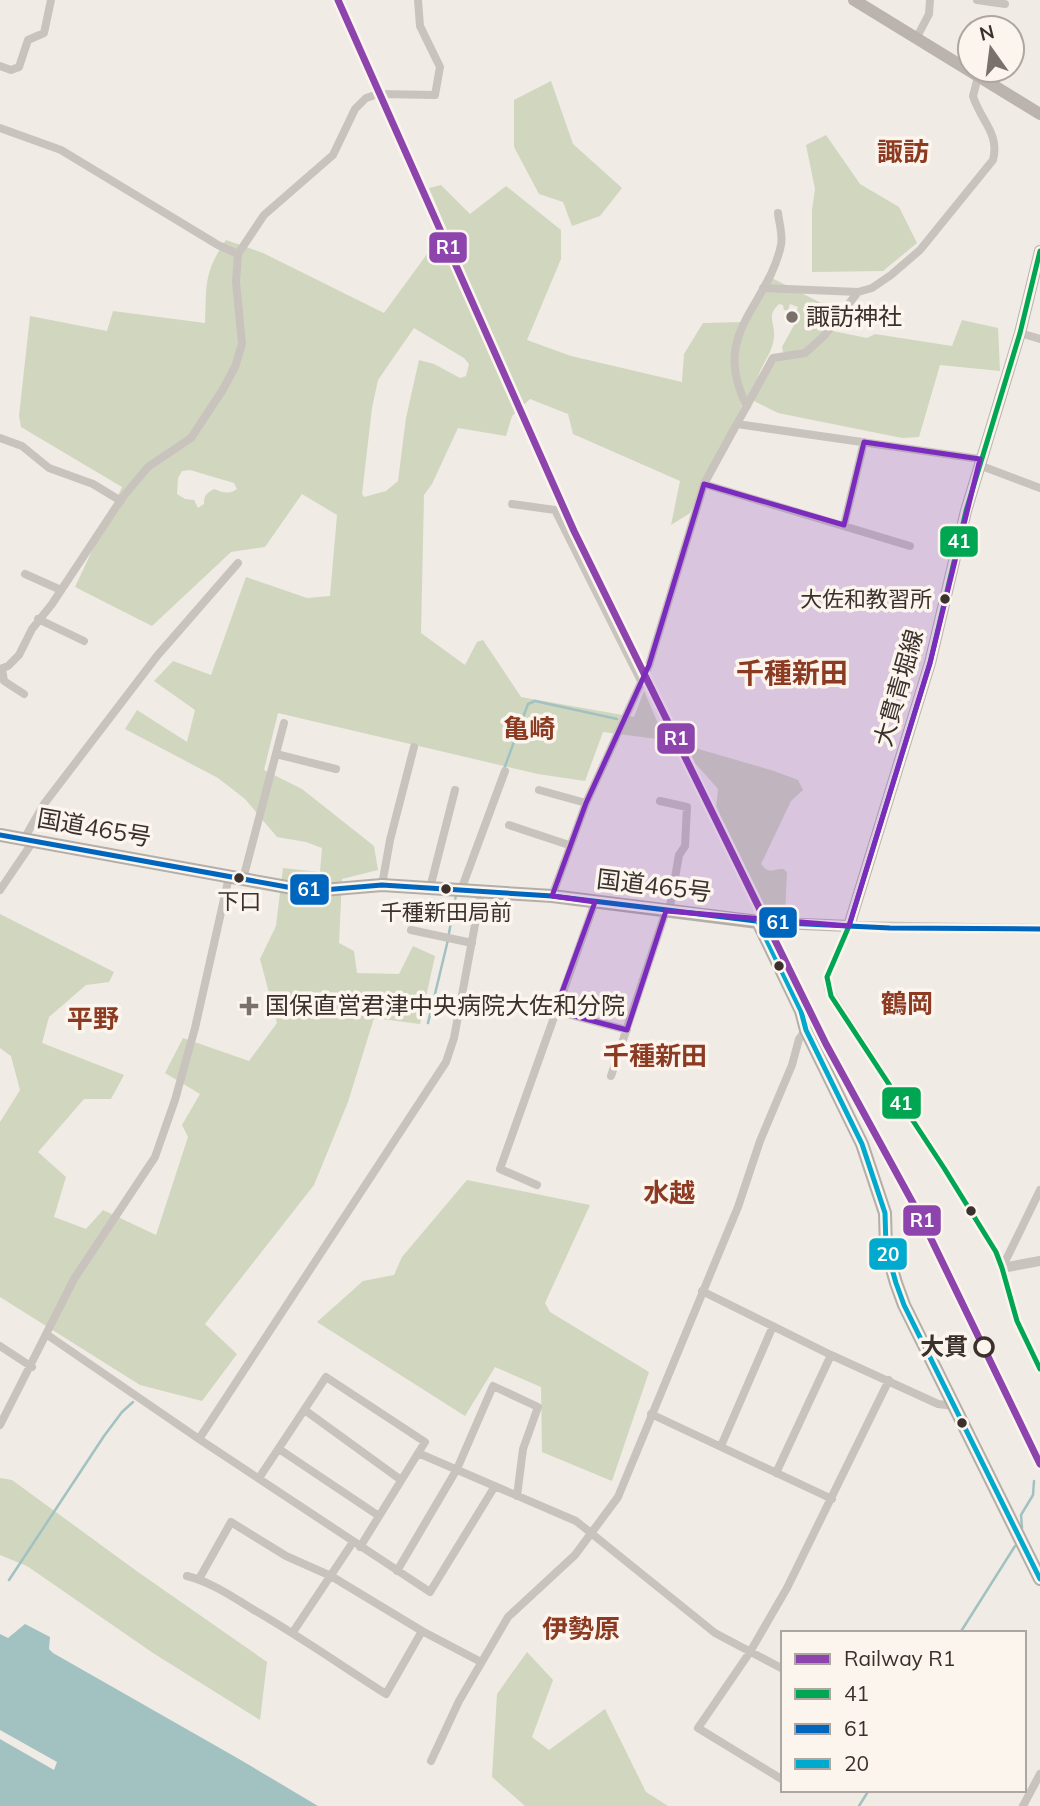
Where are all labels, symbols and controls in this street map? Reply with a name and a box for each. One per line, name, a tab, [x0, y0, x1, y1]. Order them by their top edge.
north arrow	[956, 14, 1026, 84]
text: N	[977, 19, 997, 46]
district label: 諏訪	[877, 135, 929, 168]
line badge: R1	[428, 231, 468, 264]
text: R1	[436, 235, 460, 259]
place label: 諏訪神社	[806, 301, 902, 331]
marker: 諏訪神社	[784, 309, 800, 325]
line badge: 41	[939, 525, 979, 558]
text: 41	[948, 529, 970, 553]
place label: 大佐和教習所	[800, 585, 932, 613]
marker: 大佐和教習所	[938, 592, 952, 606]
street label: 大貫青堀線	[867, 626, 929, 750]
district label: 千種新田	[736, 655, 848, 690]
district label: 亀崎	[503, 712, 555, 745]
line badge: R1	[656, 722, 696, 755]
text: R1	[664, 726, 688, 750]
street label: 国道465号	[35, 802, 154, 852]
street label: 国道465号	[595, 863, 713, 907]
marker: 下口	[232, 871, 246, 885]
line badge: 61	[289, 873, 330, 906]
text: 61	[298, 877, 320, 901]
marker: 千種新田局前	[439, 882, 453, 896]
place label: 下口	[217, 887, 261, 915]
place label: 千種新田局前	[380, 898, 512, 926]
line badge: 61	[758, 906, 798, 939]
text: 61	[767, 910, 789, 934]
unlabelled marker	[772, 959, 786, 973]
district label: 鶴岡	[881, 987, 933, 1020]
place label: 国保直営君津中央病院大佐和分院	[265, 990, 625, 1020]
marker: 国保直営君津中央病院大佐和分院	[239, 996, 259, 1016]
district label: 平野	[67, 1002, 119, 1035]
district label: 千種新田	[603, 1039, 707, 1072]
line badge: 41	[881, 1086, 922, 1120]
text: 41	[890, 1091, 912, 1115]
district label: 水越	[643, 1176, 695, 1209]
line badge: R1	[902, 1204, 942, 1237]
unlabelled marker	[964, 1204, 978, 1218]
text: R1	[910, 1208, 934, 1232]
line badge: 20	[868, 1237, 908, 1271]
text: 20	[877, 1242, 899, 1266]
place label: 大貫	[920, 1331, 968, 1361]
marker: 大貫	[974, 1337, 994, 1357]
unlabelled marker	[955, 1416, 969, 1430]
district label: 伊勢原	[542, 1612, 620, 1645]
legend	[781, 1631, 1026, 1792]
text: Railway R1	[844, 1645, 955, 1671]
text: 41	[844, 1680, 869, 1706]
text: 61	[844, 1715, 869, 1741]
text: 20	[844, 1750, 869, 1776]

